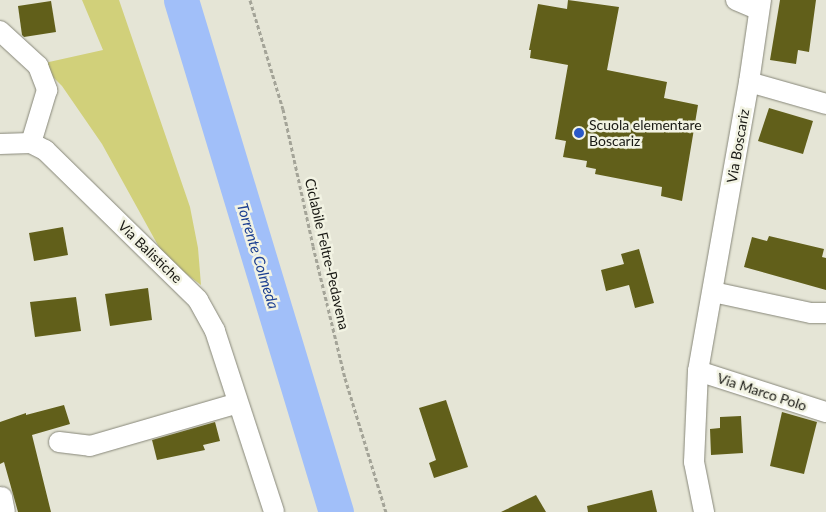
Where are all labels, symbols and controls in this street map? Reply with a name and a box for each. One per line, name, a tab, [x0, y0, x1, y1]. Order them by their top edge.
street label: Via Boscariz	[723, 108, 753, 184]
place label: Scuola elementare Boscariz	[589, 117, 702, 150]
marker: Scuola elementare Boscariz	[573, 127, 585, 139]
street label: Ciclabile Feltre-Pedavena	[301, 177, 353, 331]
water label: Torrente Colmeda	[233, 201, 283, 311]
street label: Via Balistiche	[114, 217, 186, 287]
street label: Via Marco Polo	[715, 370, 809, 414]

